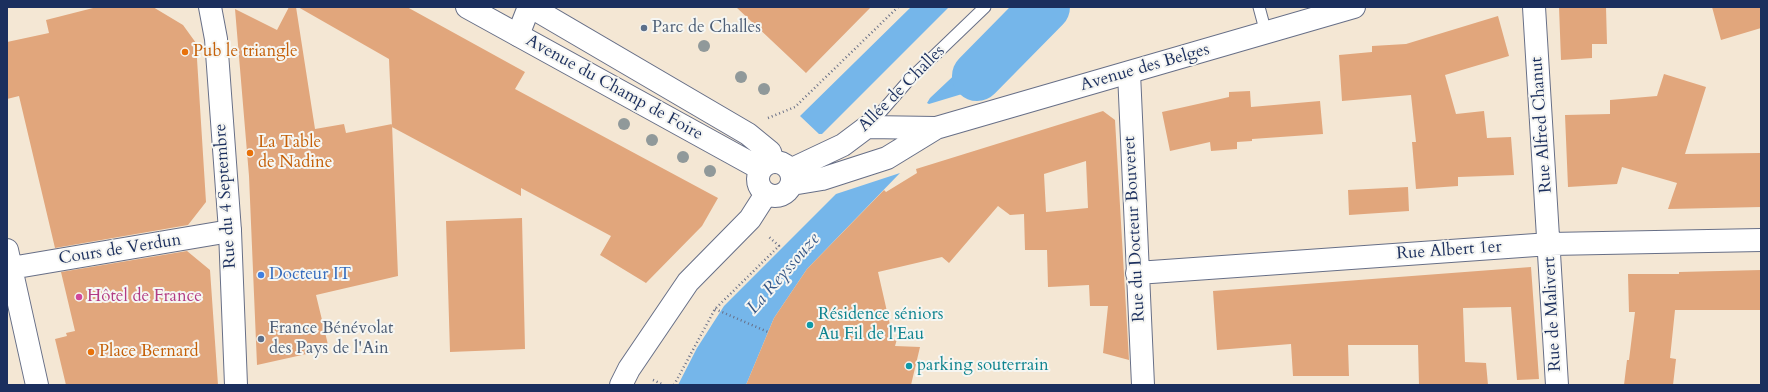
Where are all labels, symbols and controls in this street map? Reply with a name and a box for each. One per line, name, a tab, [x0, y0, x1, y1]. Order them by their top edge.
place label: Parc de Challes	[652, 18, 761, 38]
marker: Parc de Challes	[639, 23, 649, 33]
street label: Avenue du Champ de Foire	[522, 31, 706, 145]
street label: Avenue des Belges	[1078, 40, 1212, 96]
place label: Pub le triangle	[193, 42, 298, 62]
street label: Allée de Challes	[855, 42, 949, 136]
marker: Pub le triangle	[180, 47, 190, 57]
street label: Rue Alfred Chanut	[1527, 56, 1557, 194]
street label: Rue du 4 Septembre	[211, 123, 241, 269]
place label: La Table de Nadine	[258, 133, 332, 173]
street label: Rue du Docteur Bouveret	[1120, 136, 1150, 322]
marker: La Table de Nadine	[245, 148, 255, 158]
water label: La Reyssouze	[743, 229, 825, 319]
street label: Cours de Verdun	[57, 230, 183, 270]
street label: Rue Albert 1er	[1396, 237, 1502, 265]
street label: Rue de Malivert	[1540, 256, 1566, 372]
place label: Docteur IT	[269, 265, 351, 285]
marker: Docteur IT	[256, 270, 266, 280]
place label: Hôtel de France	[87, 287, 202, 307]
marker: Hôtel de France	[74, 292, 84, 302]
place label: Résidence séniors Au Fil de l'Eau	[818, 305, 943, 345]
place label: France Bénévolat des Pays de l'Ain	[269, 319, 393, 359]
marker: Résidence séniors Au Fil de l'Eau	[805, 320, 815, 330]
marker: France Bénévolat des Pays de l'Ain	[256, 334, 266, 344]
place label: Place Bernard	[99, 342, 198, 362]
marker: Place Bernard	[86, 347, 96, 357]
place label: parking souterrain	[917, 356, 1049, 376]
marker: parking souterrain	[904, 361, 914, 371]

